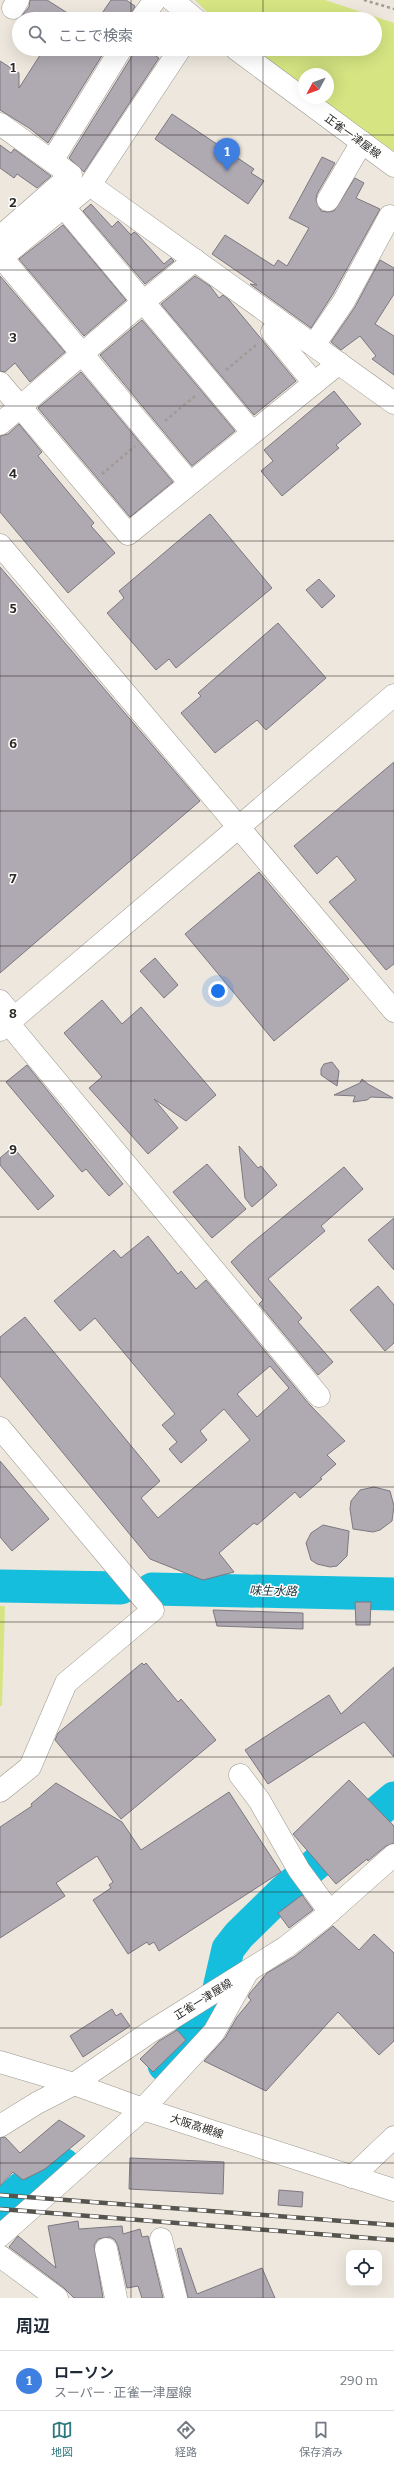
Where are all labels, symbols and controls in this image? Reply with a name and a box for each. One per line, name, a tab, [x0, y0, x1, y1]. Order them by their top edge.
search box	[12, 12, 382, 56]
icon: search	[26, 23, 48, 45]
text: ここで検索	[58, 27, 133, 45]
text: 1	[10, 60, 16, 75]
north arrow	[298, 68, 334, 104]
street label: 正雀一津屋線	[322, 112, 383, 161]
pin: 1	[214, 138, 240, 171]
text: 2	[9, 195, 17, 210]
text: 3	[9, 330, 17, 345]
text: 4	[9, 466, 17, 481]
text: 5	[9, 601, 17, 616]
text: 6	[9, 736, 17, 751]
text: 7	[10, 871, 17, 886]
your location	[208, 981, 228, 1001]
text: 8	[9, 1006, 17, 1021]
text: 9	[9, 1142, 17, 1157]
water label: 味生水路	[249, 1584, 298, 1598]
street label: 正雀一津屋線	[172, 1976, 235, 2022]
street label: 大阪高槻線	[169, 2112, 225, 2141]
map controls	[346, 2250, 382, 2286]
button: locate	[346, 2250, 382, 2286]
text: 周辺	[16, 2316, 50, 2337]
text: ローソン	[54, 2364, 114, 2382]
text: 1	[26, 2373, 32, 2388]
text: 290 m	[340, 2373, 378, 2388]
text: スーパー · 正雀一津屋線	[54, 2385, 192, 2400]
tab: 地図	[51, 2419, 73, 2459]
tab: 経路	[175, 2419, 197, 2459]
tab: 保存済み	[299, 2419, 343, 2459]

